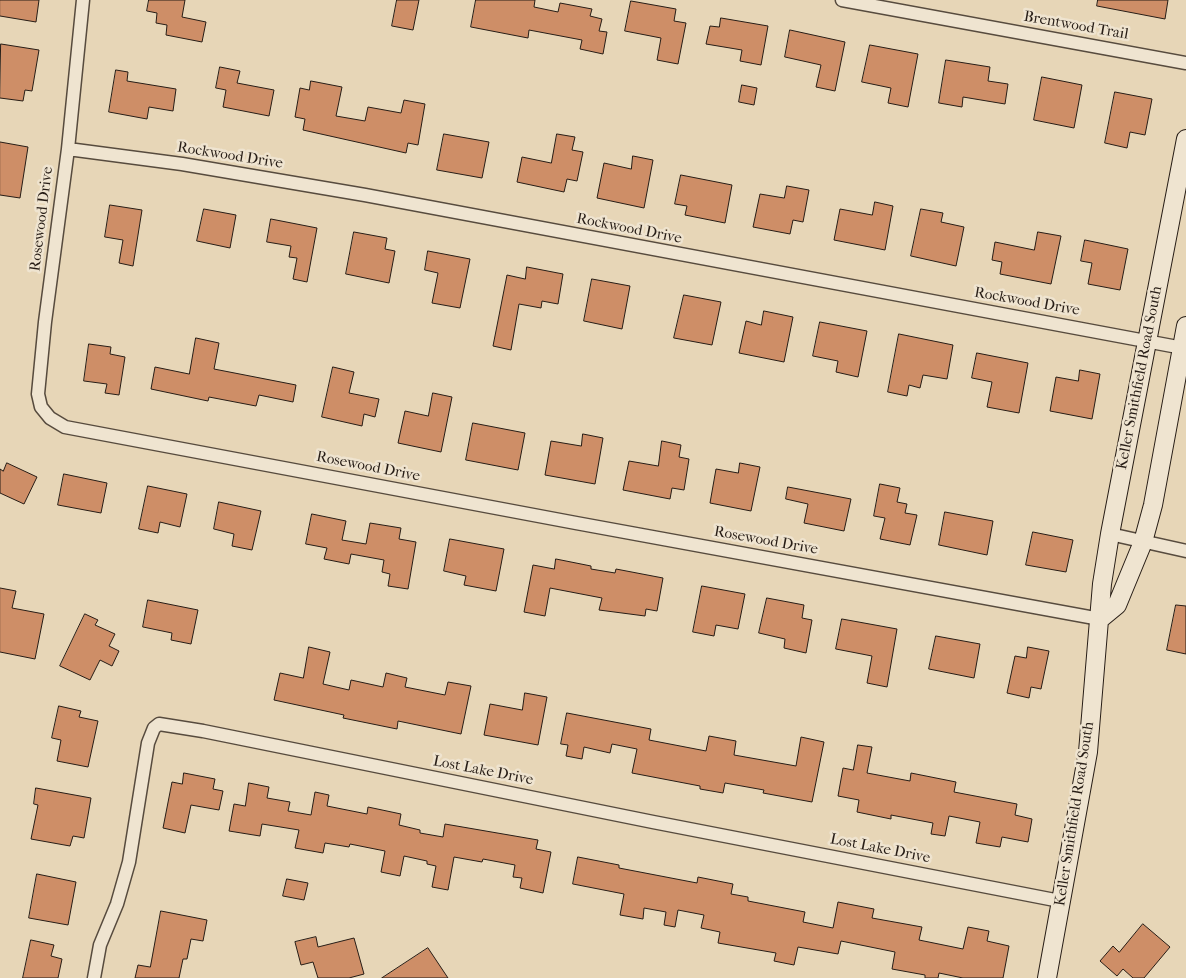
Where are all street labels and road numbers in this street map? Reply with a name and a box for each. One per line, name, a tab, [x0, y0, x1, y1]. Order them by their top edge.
street label: Brentwood Trail	[1022, 8, 1130, 44]
street label: Rockwood Drive	[176, 139, 284, 173]
street label: Rosewood Drive	[27, 166, 57, 272]
street label: Rockwood Drive	[575, 210, 683, 248]
street label: Rockwood Drive	[973, 284, 1081, 320]
street label: Keller Smithfield Road South	[1113, 285, 1167, 471]
street label: Rosewood Drive	[315, 448, 421, 486]
street label: Rosewood Drive	[713, 523, 819, 559]
street label: Keller Smithfield Road South	[1052, 720, 1098, 908]
street label: Lost Lake Drive	[431, 752, 535, 790]
street label: Lost Lake Drive	[828, 830, 932, 868]

